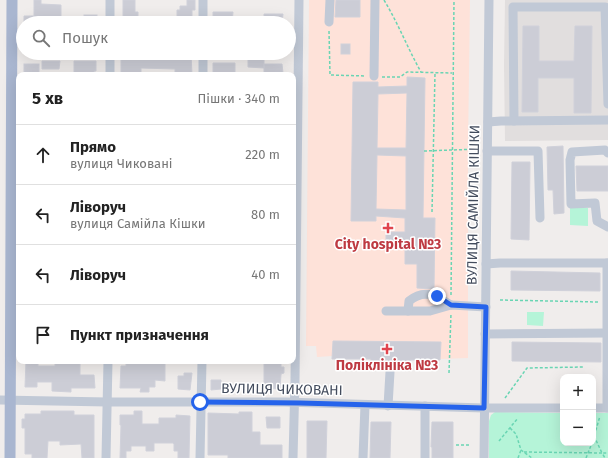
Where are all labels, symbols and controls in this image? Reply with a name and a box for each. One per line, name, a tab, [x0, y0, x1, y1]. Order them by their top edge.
search box	[16, 16, 296, 60]
icon: search	[30, 27, 52, 49]
text: Пошук	[62, 29, 108, 47]
text: 5 хв	[32, 88, 63, 109]
text: Пішки · 340 m	[197, 91, 280, 106]
street label: ВУЛИЦЯ САМІЙЛА КІШКИ	[464, 125, 483, 285]
text: Прямо	[70, 138, 116, 156]
icon: ahead	[32, 144, 54, 166]
text: 220 m	[245, 147, 280, 162]
text: вулиця Чиковані	[70, 156, 173, 171]
text: Ліворуч	[70, 198, 126, 216]
icon: left	[32, 204, 54, 226]
text: 80 m	[251, 207, 280, 222]
text: вулиця Самійла Кішки	[70, 216, 206, 231]
marker: City hospital №3	[382, 222, 394, 234]
place label: City hospital №3	[335, 236, 441, 253]
icon: left	[32, 264, 54, 286]
text: Ліворуч	[70, 266, 126, 284]
text: 40 m	[251, 267, 280, 282]
route end	[428, 287, 446, 305]
icon: arrive	[32, 324, 54, 346]
text: Пункт призначення	[70, 326, 209, 344]
marker: Поліклініка №3	[381, 343, 393, 355]
place label: Поліклініка №3	[336, 357, 438, 374]
map controls	[560, 374, 596, 446]
button: +	[560, 374, 596, 410]
street label: ВУЛИЦЯ ЧИКОВАНІ	[221, 380, 343, 399]
route start	[191, 393, 209, 411]
button: −	[560, 410, 596, 446]

